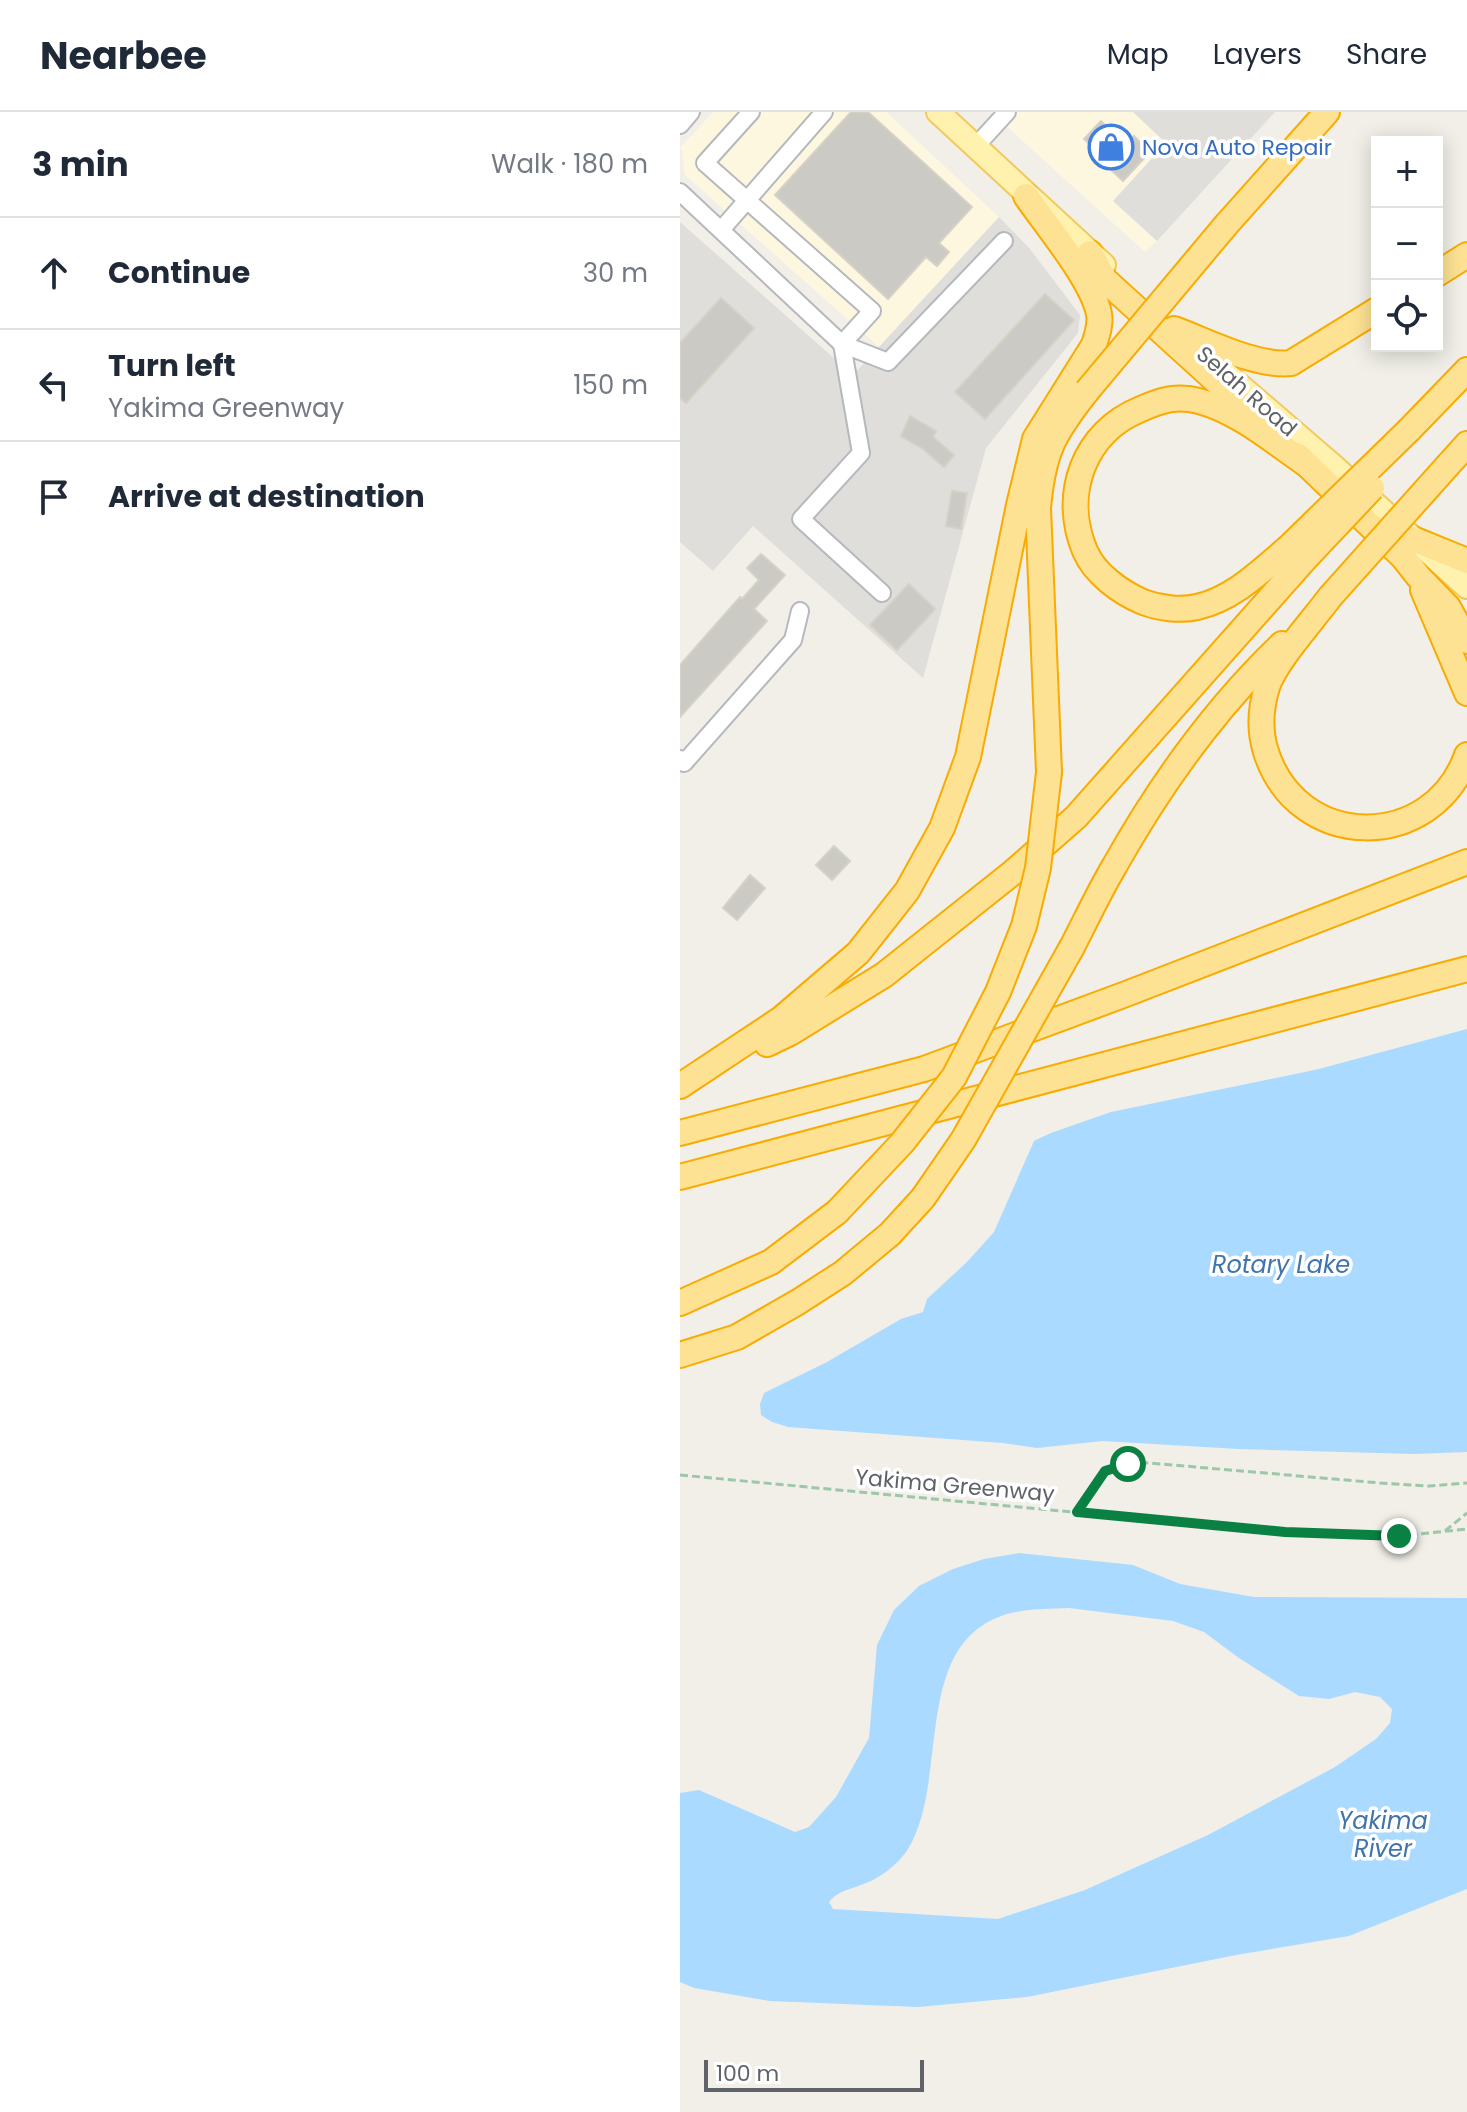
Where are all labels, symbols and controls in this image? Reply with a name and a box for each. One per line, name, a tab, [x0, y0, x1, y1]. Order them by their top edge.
text: Nearbee	[40, 29, 207, 82]
text: Map	[1107, 35, 1169, 74]
text: Layers	[1213, 35, 1302, 74]
text: Share	[1346, 35, 1427, 74]
shop icon: Nova Auto Repair	[1087, 123, 1135, 171]
place label: Nova Auto Repair	[1142, 132, 1332, 163]
map controls	[1371, 136, 1443, 352]
button: +	[1371, 136, 1443, 208]
text: 3 min	[32, 140, 129, 188]
text: Walk · 180 m	[491, 146, 648, 182]
button: −	[1371, 208, 1443, 280]
icon: ahead	[32, 251, 76, 295]
text: Continue	[108, 251, 250, 294]
text: 30 m	[583, 255, 648, 291]
button: locate	[1371, 280, 1443, 352]
street label: Selah Road	[1190, 339, 1304, 444]
text: Turn left	[108, 344, 236, 387]
icon: left	[32, 363, 76, 407]
text: 150 m	[573, 367, 648, 403]
text: Yakima Greenway	[108, 390, 344, 426]
icon: arrive	[32, 475, 76, 519]
text: Arrive at destination	[108, 475, 425, 518]
water label: Rotary Lake	[1212, 1248, 1350, 1281]
route start	[1110, 1446, 1146, 1482]
street label: Yakima Greenway	[854, 1461, 1056, 1510]
route end	[1381, 1518, 1417, 1554]
water label: Yakima River	[1338, 1804, 1428, 1865]
scale bar	[704, 2056, 924, 2092]
text: 100 m	[716, 2058, 779, 2089]

